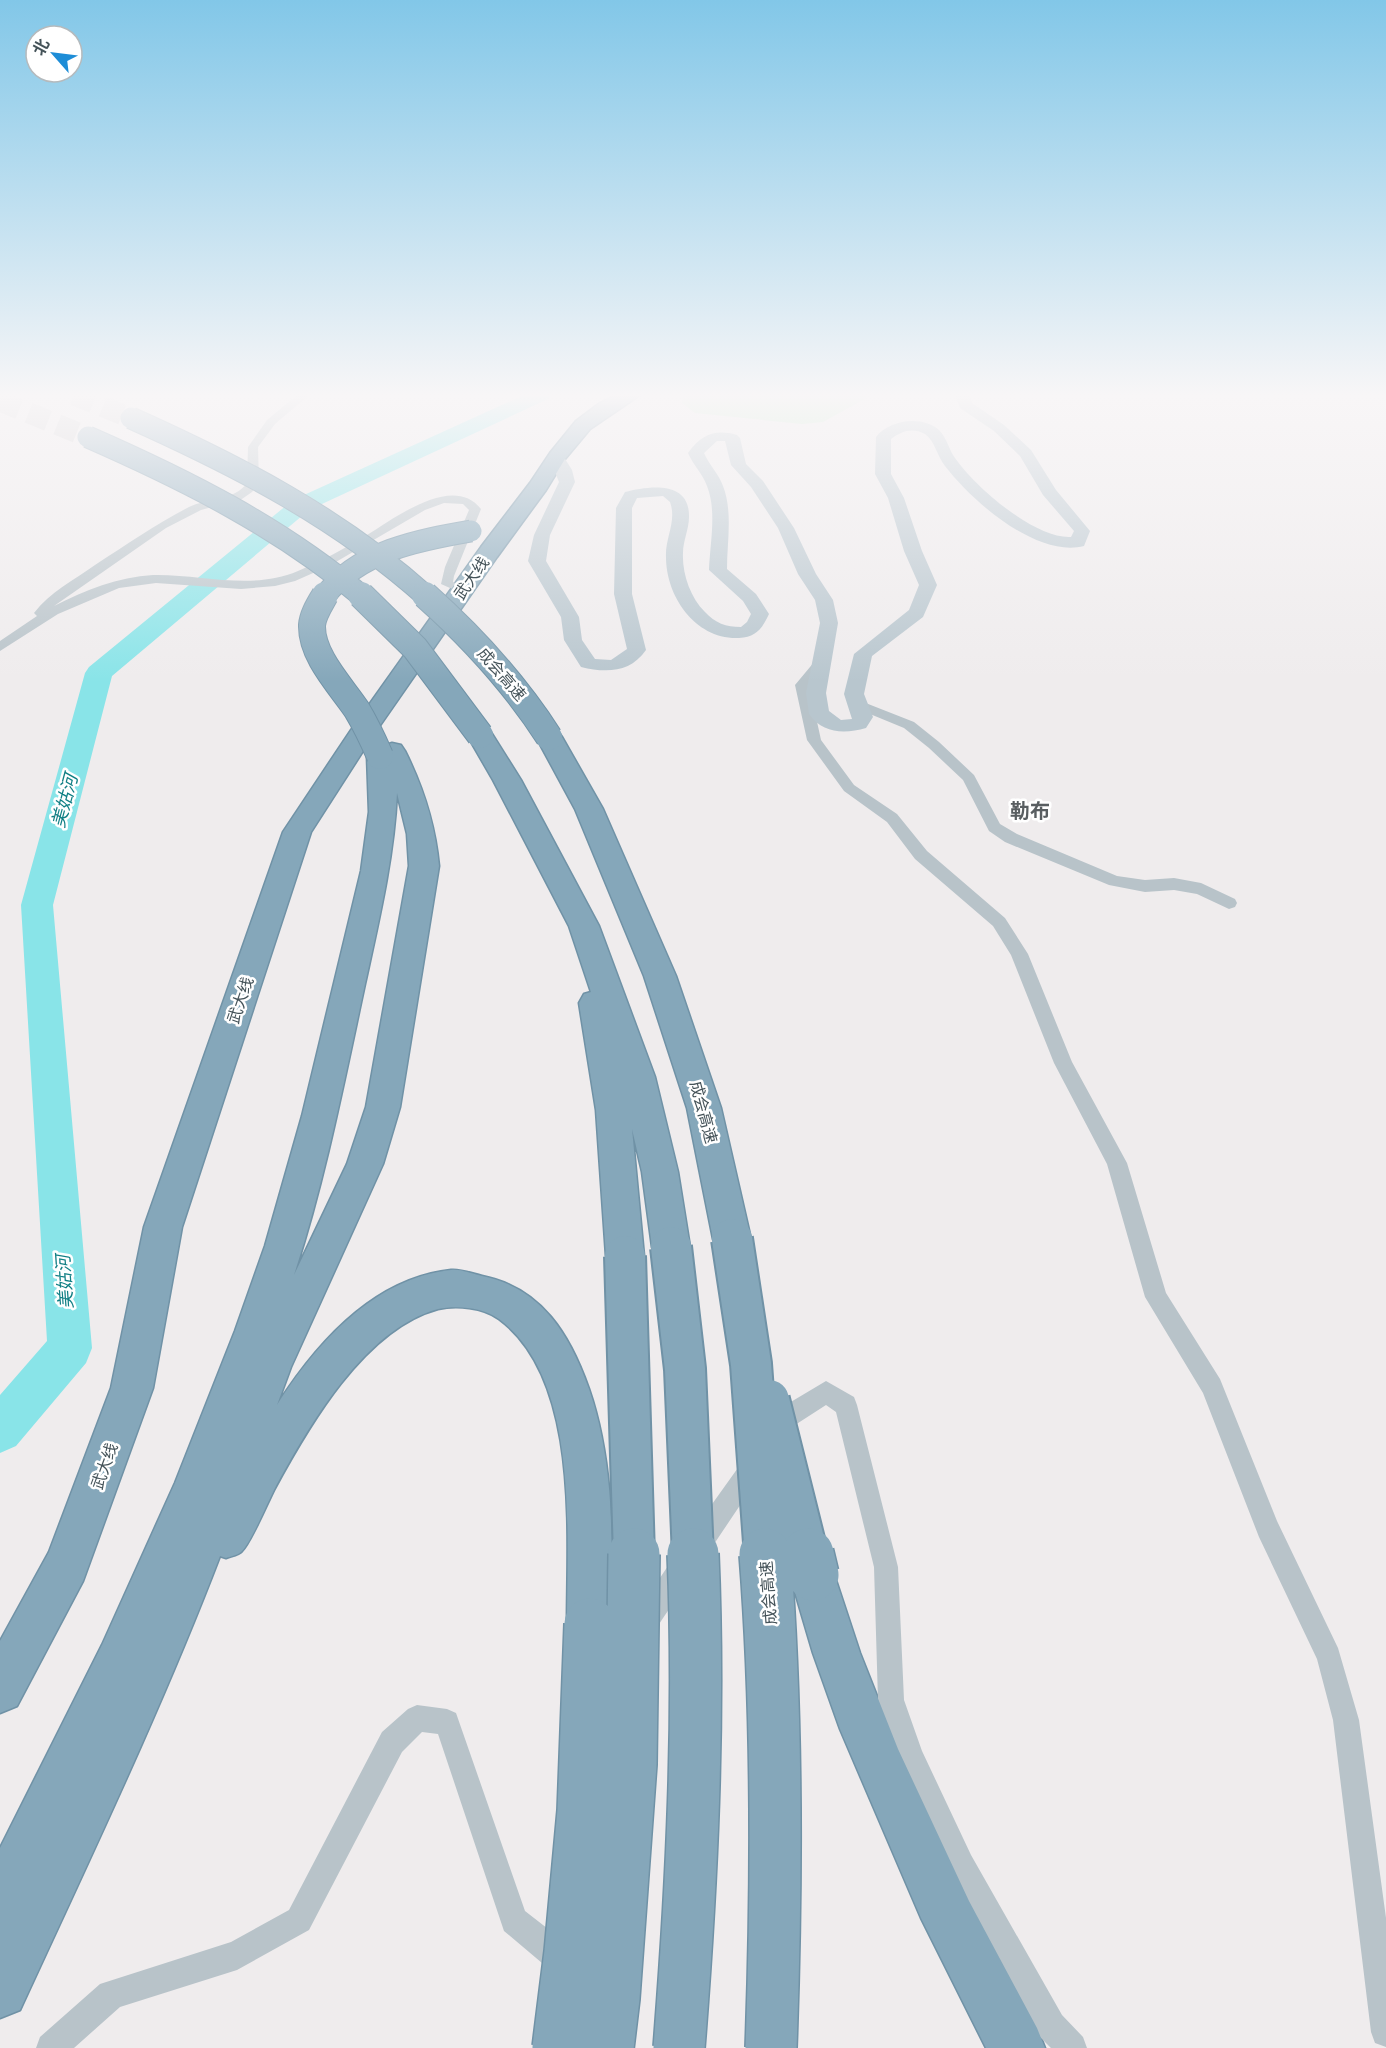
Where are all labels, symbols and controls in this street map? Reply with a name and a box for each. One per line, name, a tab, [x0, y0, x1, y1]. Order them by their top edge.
north arrow	[24, 24, 84, 84]
text: 北	[29, 36, 54, 59]
street label: 武大线	[450, 553, 494, 604]
street label: 成会高速	[473, 644, 530, 705]
water label: 美姑河	[47, 769, 83, 830]
district label: 勒布	[1010, 799, 1050, 824]
street label: 武大线	[224, 974, 258, 1026]
street label: 成会高速	[685, 1079, 721, 1146]
water label: 美姑河	[52, 1251, 78, 1310]
street label: 武大线	[87, 1440, 123, 1492]
street label: 成会高速	[757, 1560, 781, 1626]

